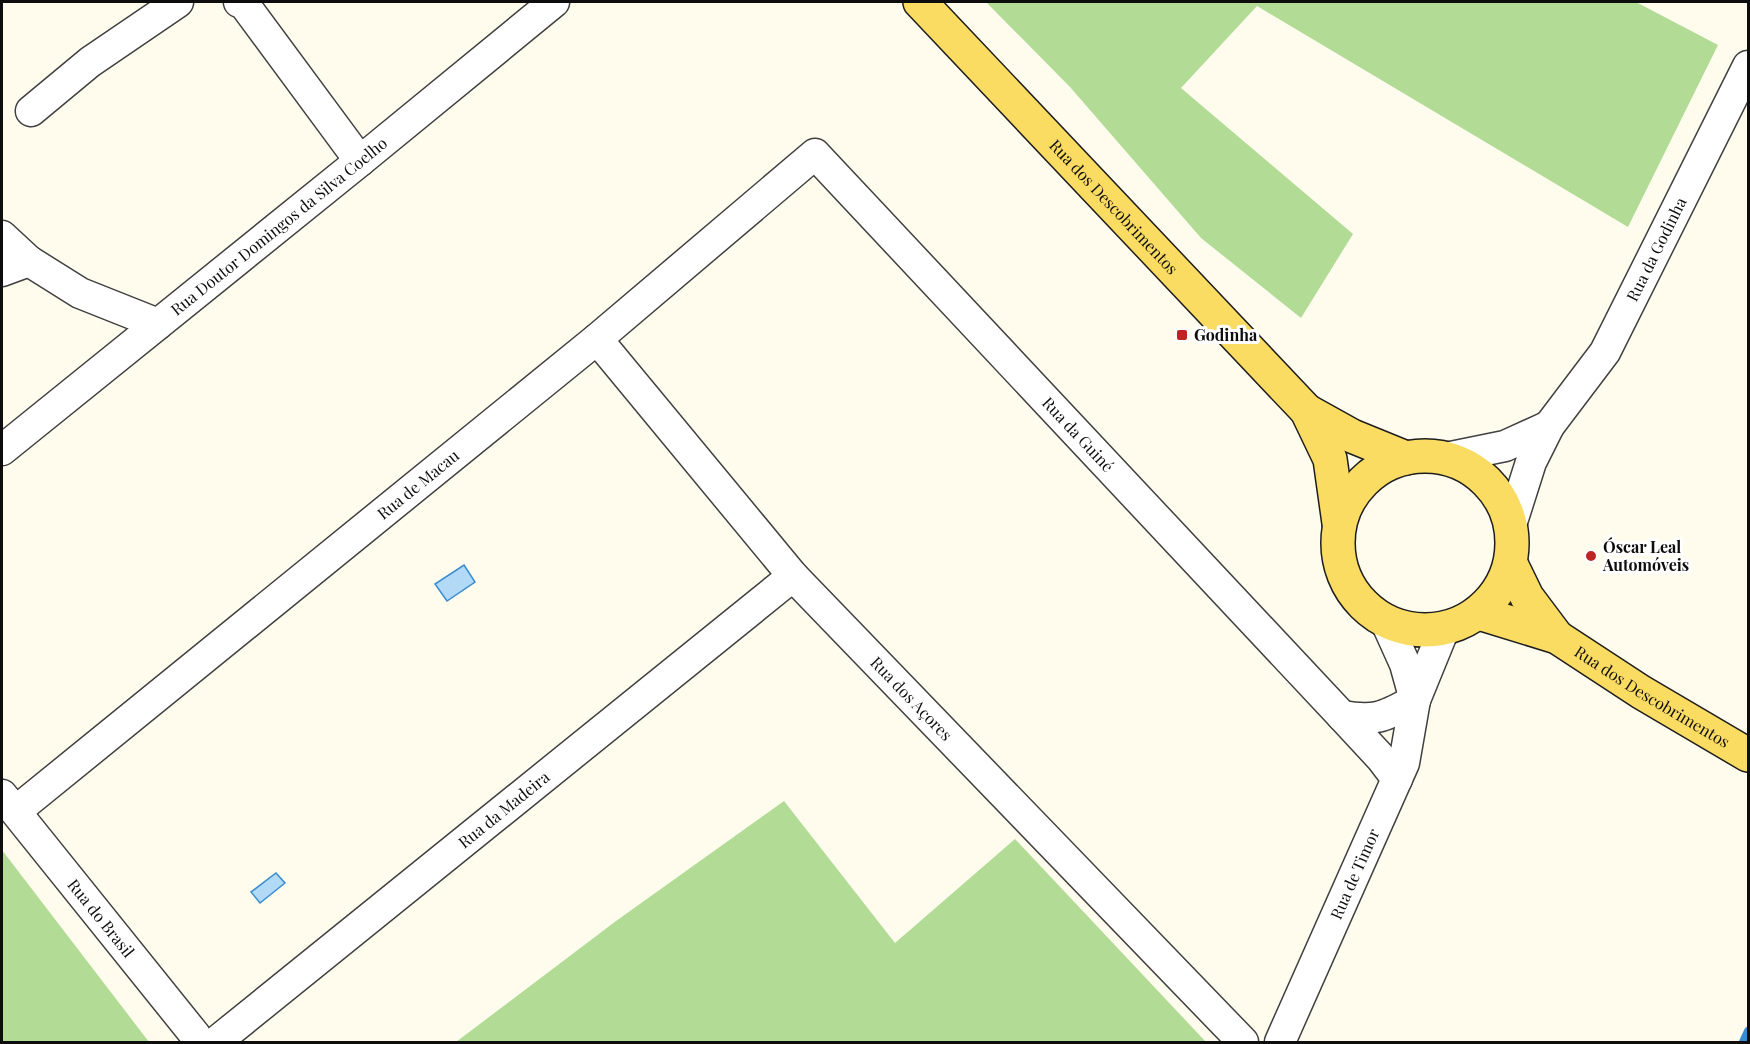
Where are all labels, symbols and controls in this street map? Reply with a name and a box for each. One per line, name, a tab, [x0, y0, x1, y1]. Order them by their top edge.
street label: Rua Doutor Domingos da Silva Coelho	[166, 132, 391, 320]
street label: Rua dos Descobrimentos	[1045, 134, 1183, 279]
street label: Rua da Godinha	[1621, 194, 1691, 304]
place label: Godinha	[1194, 324, 1258, 345]
marker: Godinha	[1175, 328, 1189, 342]
street label: Rua da Guiné	[1038, 392, 1119, 476]
street label: Rua de Macau	[372, 444, 463, 524]
place label: Óscar Leal Automóveis	[1602, 536, 1689, 575]
marker: Óscar Leal Automóveis	[1584, 549, 1598, 563]
street label: Rua dos Descobrimentos	[1571, 640, 1734, 752]
street label: Rua dos Açores	[866, 652, 957, 745]
street label: Rua da Madeira	[454, 766, 554, 852]
street label: Rua de Timor	[1325, 825, 1384, 922]
street label: Rua do Brasil	[63, 874, 140, 962]

